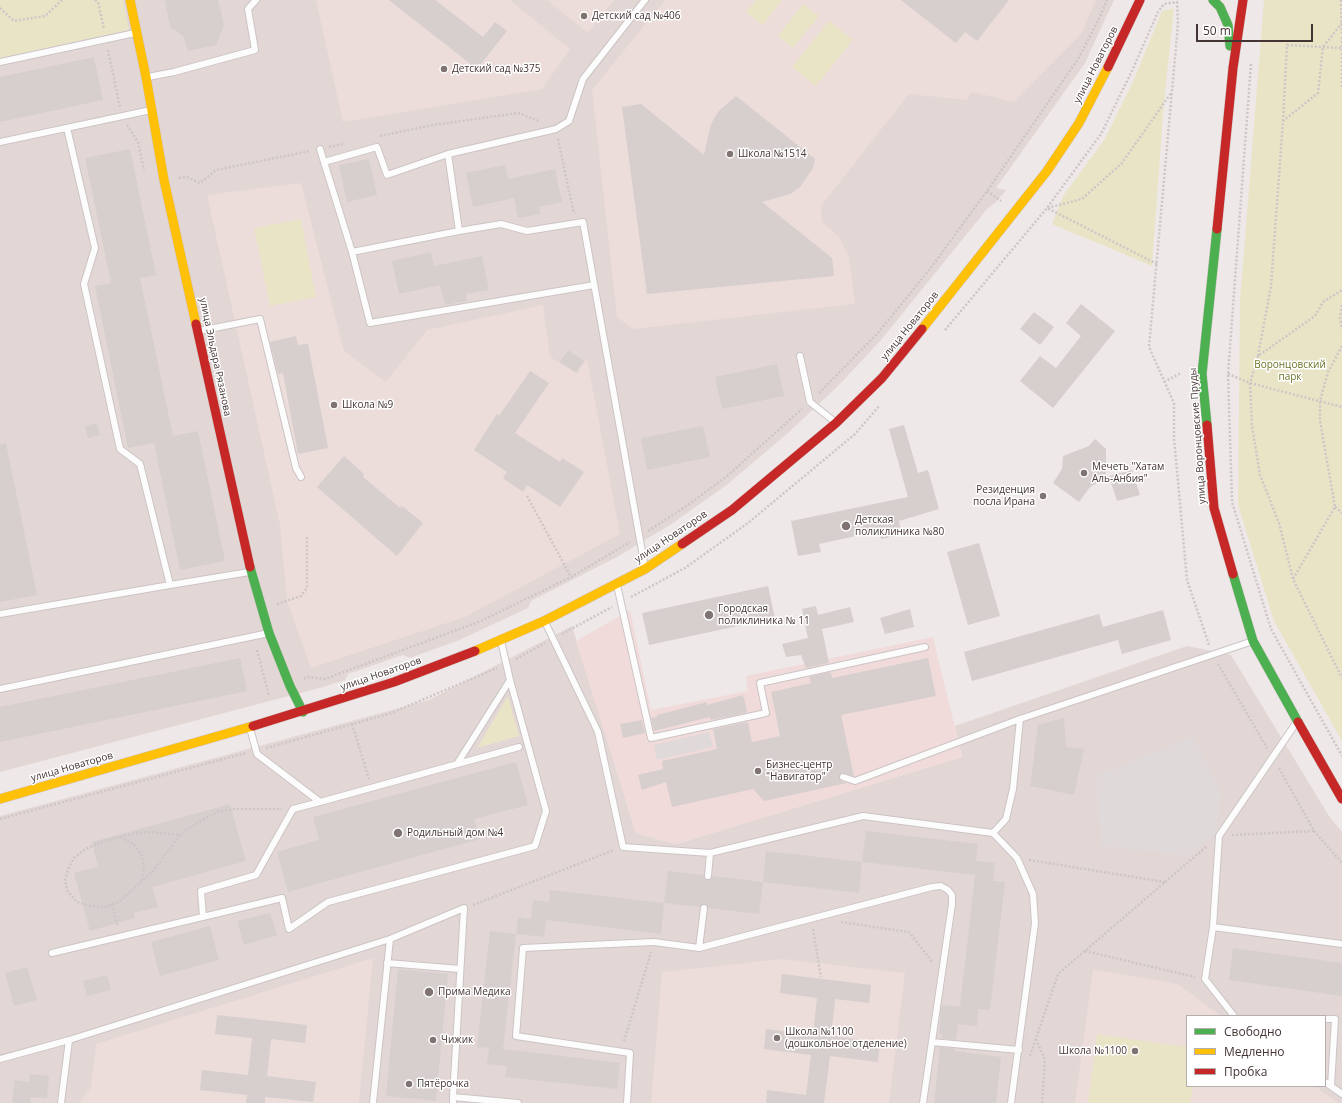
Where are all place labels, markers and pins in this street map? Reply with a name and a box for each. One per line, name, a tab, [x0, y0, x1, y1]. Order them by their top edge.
place label: Детский сад №406	[592, 10, 680, 22]
marker: Детский сад №406	[579, 11, 589, 21]
place label: Детский сад №375	[452, 63, 540, 75]
marker: Детский сад №375	[439, 64, 449, 74]
place label: Школа №1514	[738, 148, 806, 160]
marker: Школа №1514	[725, 149, 735, 159]
place label: Школа №9	[342, 399, 393, 411]
marker: Школа №9	[329, 400, 339, 410]
place label: Мечеть "Хатам Аль-Анбия"	[1092, 461, 1164, 484]
marker: Мечеть "Хатам Аль-Анбия"	[1079, 468, 1089, 478]
place label: Резиденция посла Ирана	[973, 484, 1035, 508]
marker: Резиденция посла Ирана	[1038, 491, 1048, 501]
place label: Детская поликлиника №80	[855, 514, 944, 538]
marker: Детская поликлиника №80	[840, 520, 852, 532]
place label: Городская поликлиника № 11	[718, 603, 810, 626]
marker: Городская поликлиника № 11	[703, 609, 715, 621]
place label: Бизнеc-центр "Навигатор"	[766, 759, 832, 782]
marker: Бизнеc-центр "Навигатор"	[753, 766, 763, 776]
marker: Родильный дом №4	[392, 827, 404, 839]
place label: Родильный дом №4	[407, 827, 503, 839]
marker: Прима Медика	[423, 986, 435, 998]
place label: Прима Медика	[438, 986, 511, 998]
place label: Школа №1100 (дошкольное отделение)	[785, 1026, 907, 1050]
marker: Школа №1100 (дошкольное отделение)	[772, 1033, 782, 1043]
place label: Чижик	[441, 1034, 473, 1046]
marker: Чижик	[428, 1035, 438, 1045]
place label: Школа №1100	[1059, 1045, 1127, 1057]
marker: Школа №1100	[1130, 1046, 1140, 1056]
place label: Пятёрочка	[417, 1078, 469, 1090]
marker: Пятёрочка	[404, 1079, 414, 1089]

